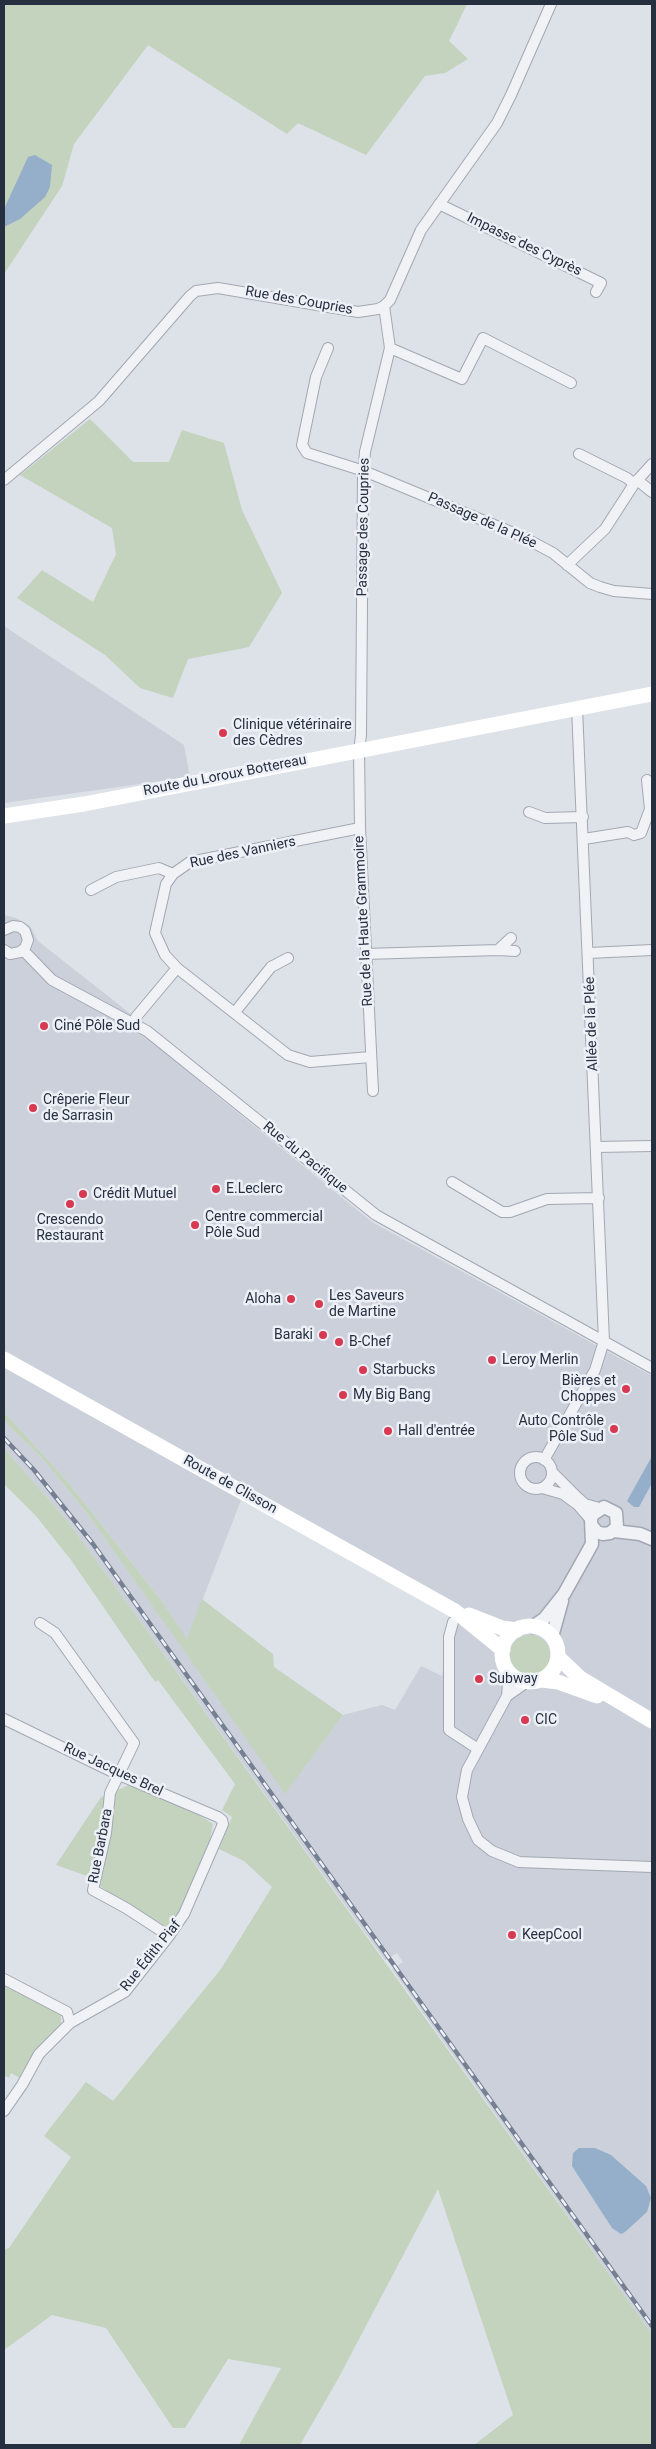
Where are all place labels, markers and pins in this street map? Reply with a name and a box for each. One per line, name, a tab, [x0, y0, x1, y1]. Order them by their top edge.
place label: Clinique vétérinaire des Cèdres	[233, 717, 352, 750]
marker: Clinique vétérinaire des Cèdres	[217, 727, 229, 739]
place label: Ciné Pôle Sud	[54, 1018, 140, 1034]
marker: Ciné Pôle Sud	[38, 1020, 50, 1032]
place label: Crêperie Fleur de Sarrasin	[43, 1092, 130, 1124]
marker: Crêperie Fleur de Sarrasin	[27, 1102, 39, 1114]
place label: E.Leclerc	[226, 1181, 283, 1197]
marker: E.Leclerc	[210, 1183, 222, 1195]
place label: Crédit Mutuel	[93, 1186, 177, 1202]
marker: Crédit Mutuel	[77, 1188, 89, 1200]
marker: Crescendo Restaurant	[64, 1198, 76, 1210]
place label: Centre commercial Pôle Sud	[205, 1209, 323, 1242]
place label: Crescendo Restaurant	[36, 1212, 104, 1244]
marker: Centre commercial Pôle Sud	[189, 1219, 201, 1231]
place label: Les Saveurs de Martine	[329, 1288, 404, 1320]
place label: Aloha	[245, 1291, 281, 1307]
marker: Aloha	[285, 1293, 297, 1305]
marker: Les Saveurs de Martine	[313, 1298, 325, 1310]
place label: Baraki	[274, 1327, 313, 1343]
marker: Baraki	[317, 1329, 329, 1341]
place label: B-Chef	[349, 1334, 391, 1350]
marker: B-Chef	[333, 1336, 345, 1348]
place label: Leroy Merlin	[502, 1352, 578, 1368]
marker: Leroy Merlin	[486, 1354, 498, 1366]
place label: Starbucks	[373, 1362, 435, 1378]
marker: Starbucks	[357, 1364, 369, 1376]
place label: Bières et Choppes	[561, 1373, 616, 1405]
marker: Bières et Choppes	[620, 1383, 632, 1395]
place label: My Big Bang	[353, 1387, 431, 1403]
marker: My Big Bang	[337, 1389, 349, 1401]
place label: Auto Contrôle Pôle Sud	[518, 1413, 604, 1445]
place label: Hall d'entrée	[398, 1423, 475, 1439]
marker: Auto Contrôle Pôle Sud	[608, 1423, 620, 1435]
marker: Hall d'entrée	[382, 1425, 394, 1437]
place label: Subway	[489, 1671, 538, 1687]
marker: Subway	[473, 1673, 485, 1685]
place label: CIC	[535, 1712, 557, 1728]
marker: CIC	[519, 1714, 531, 1726]
place label: KeepCool	[522, 1927, 582, 1943]
marker: KeepCool	[506, 1929, 518, 1941]

